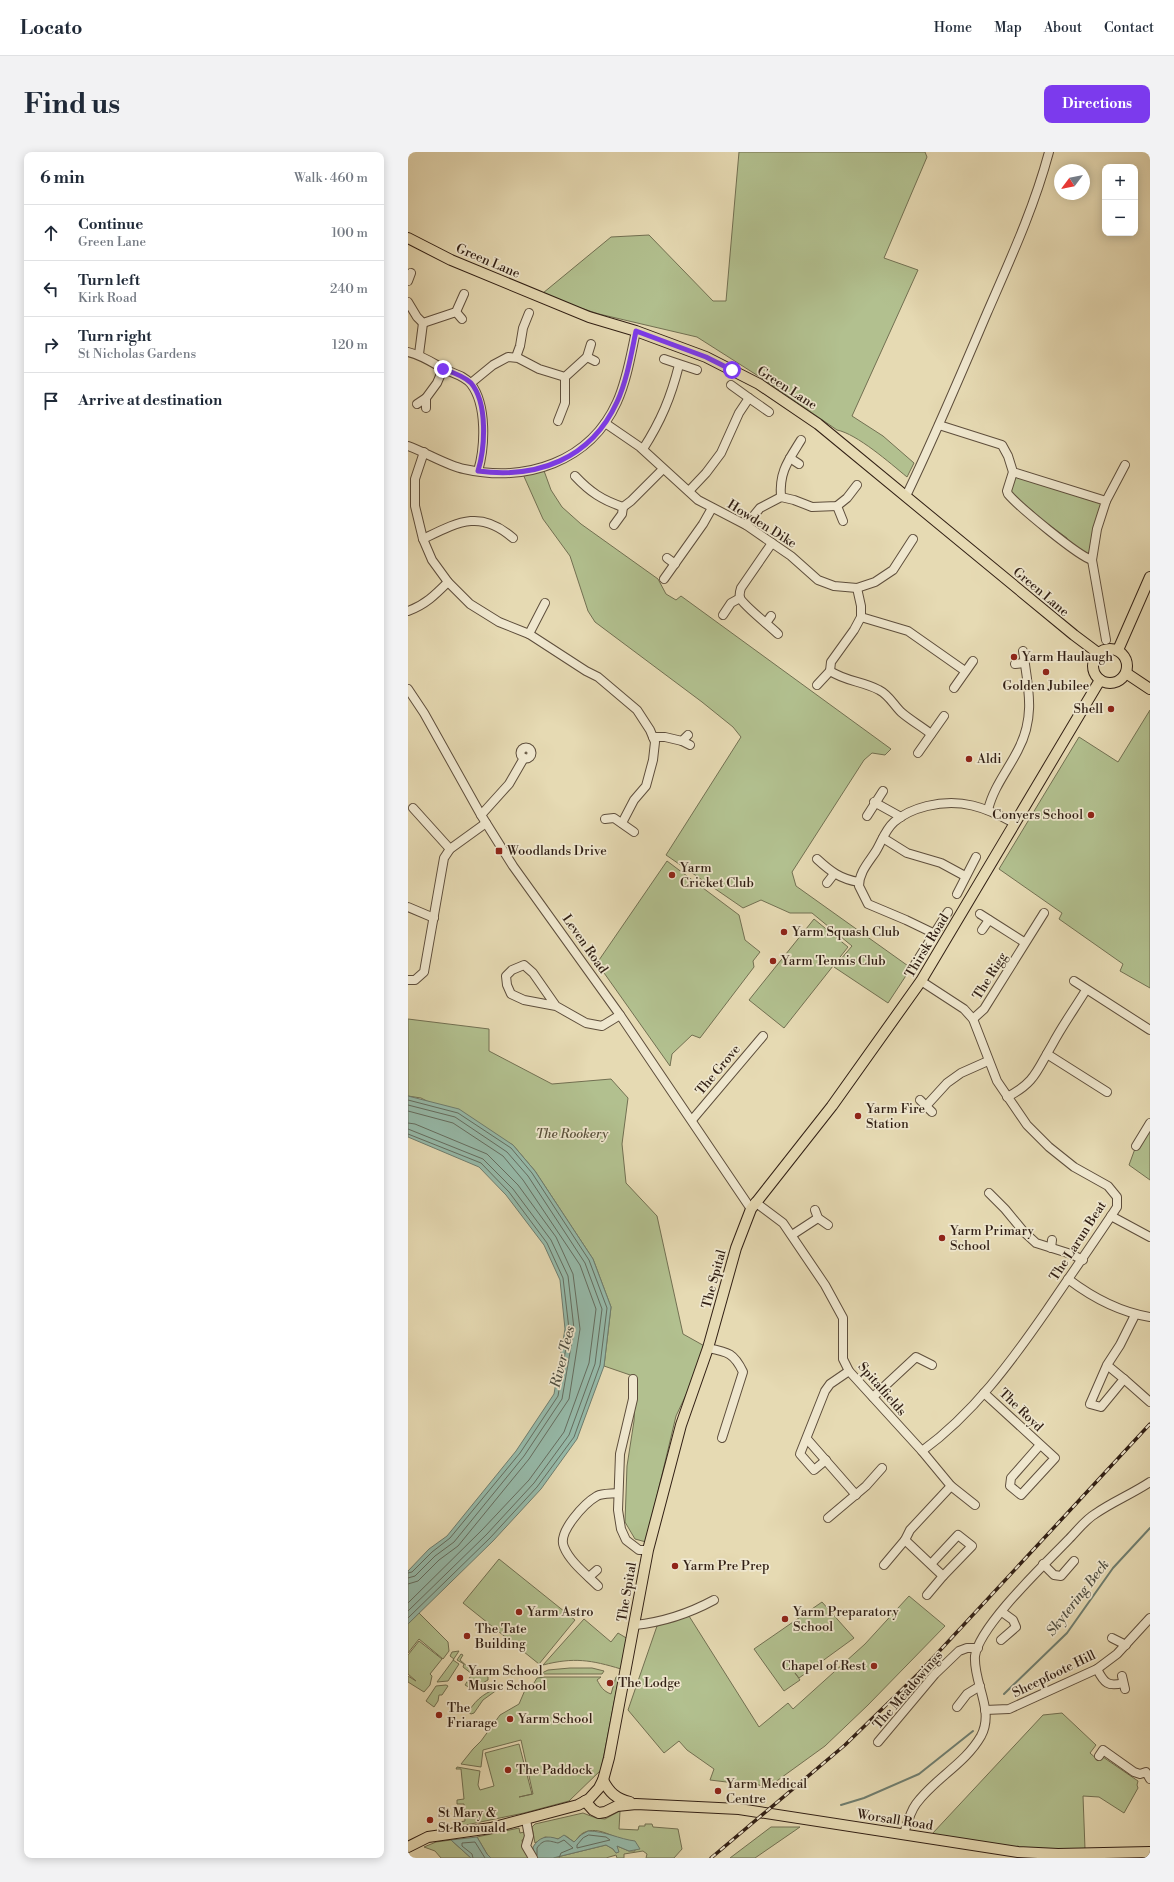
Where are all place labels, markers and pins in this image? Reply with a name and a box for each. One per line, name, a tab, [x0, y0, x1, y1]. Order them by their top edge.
place label: Yarm Haulaugh	[1021, 649, 1113, 665]
marker: Yarm Haulaugh	[1009, 652, 1019, 662]
marker: Golden Jubilee	[1041, 667, 1051, 677]
place label: Golden Jubilee	[1003, 678, 1090, 694]
place label: Shell	[1074, 701, 1103, 717]
marker: Shell	[1106, 704, 1116, 714]
place label: Aldi	[976, 751, 1001, 767]
marker: Aldi	[964, 754, 974, 764]
place label: Conyers School	[992, 807, 1083, 823]
marker: Conyers School	[1086, 810, 1096, 820]
place label: Woodlands Drive	[506, 843, 607, 859]
marker: Woodlands Drive	[494, 846, 504, 856]
place label: Yarm Cricket Club	[679, 860, 754, 891]
marker: Yarm Cricket Club	[667, 870, 677, 880]
place label: Yarm Squash Club	[791, 924, 900, 940]
marker: Yarm Squash Club	[779, 927, 789, 937]
place label: Yarm Tennis Club	[780, 953, 886, 969]
marker: Yarm Tennis Club	[768, 956, 778, 966]
place label: Yarm Fire Station	[865, 1101, 926, 1132]
marker: Yarm Fire Station	[853, 1111, 863, 1121]
place label: Yarm Primary School	[949, 1223, 1034, 1254]
marker: Yarm Primary School	[937, 1233, 947, 1243]
place label: Yarm Pre Prep	[682, 1558, 770, 1574]
marker: Yarm Pre Prep	[670, 1561, 680, 1571]
place label: Yarm Astro	[526, 1604, 593, 1620]
place label: Yarm Preparatory School	[792, 1604, 899, 1635]
marker: Yarm Astro	[514, 1607, 524, 1617]
marker: Yarm Preparatory School	[780, 1614, 790, 1624]
place label: The Tate Building	[474, 1621, 527, 1652]
marker: The Tate Building	[462, 1631, 472, 1641]
place label: Chapel of Rest	[782, 1658, 866, 1674]
marker: Chapel of Rest	[869, 1661, 879, 1671]
place label: Yarm School Music School	[467, 1663, 546, 1694]
marker: Yarm School Music School	[455, 1673, 465, 1683]
place label: The Lodge	[618, 1675, 681, 1691]
marker: The Lodge	[605, 1678, 615, 1688]
place label: The Friarage	[447, 1700, 498, 1731]
marker: The Friarage	[434, 1710, 444, 1720]
place label: Yarm School	[517, 1711, 593, 1727]
marker: Yarm School	[505, 1714, 515, 1724]
place label: The Paddock	[516, 1762, 593, 1778]
marker: The Paddock	[503, 1765, 513, 1775]
place label: Yarm Medical Centre	[725, 1776, 807, 1807]
marker: Yarm Medical Centre	[713, 1786, 723, 1796]
place label: St Mary & St Romuald	[438, 1805, 506, 1836]
marker: St Mary & St Romuald	[425, 1815, 435, 1825]

